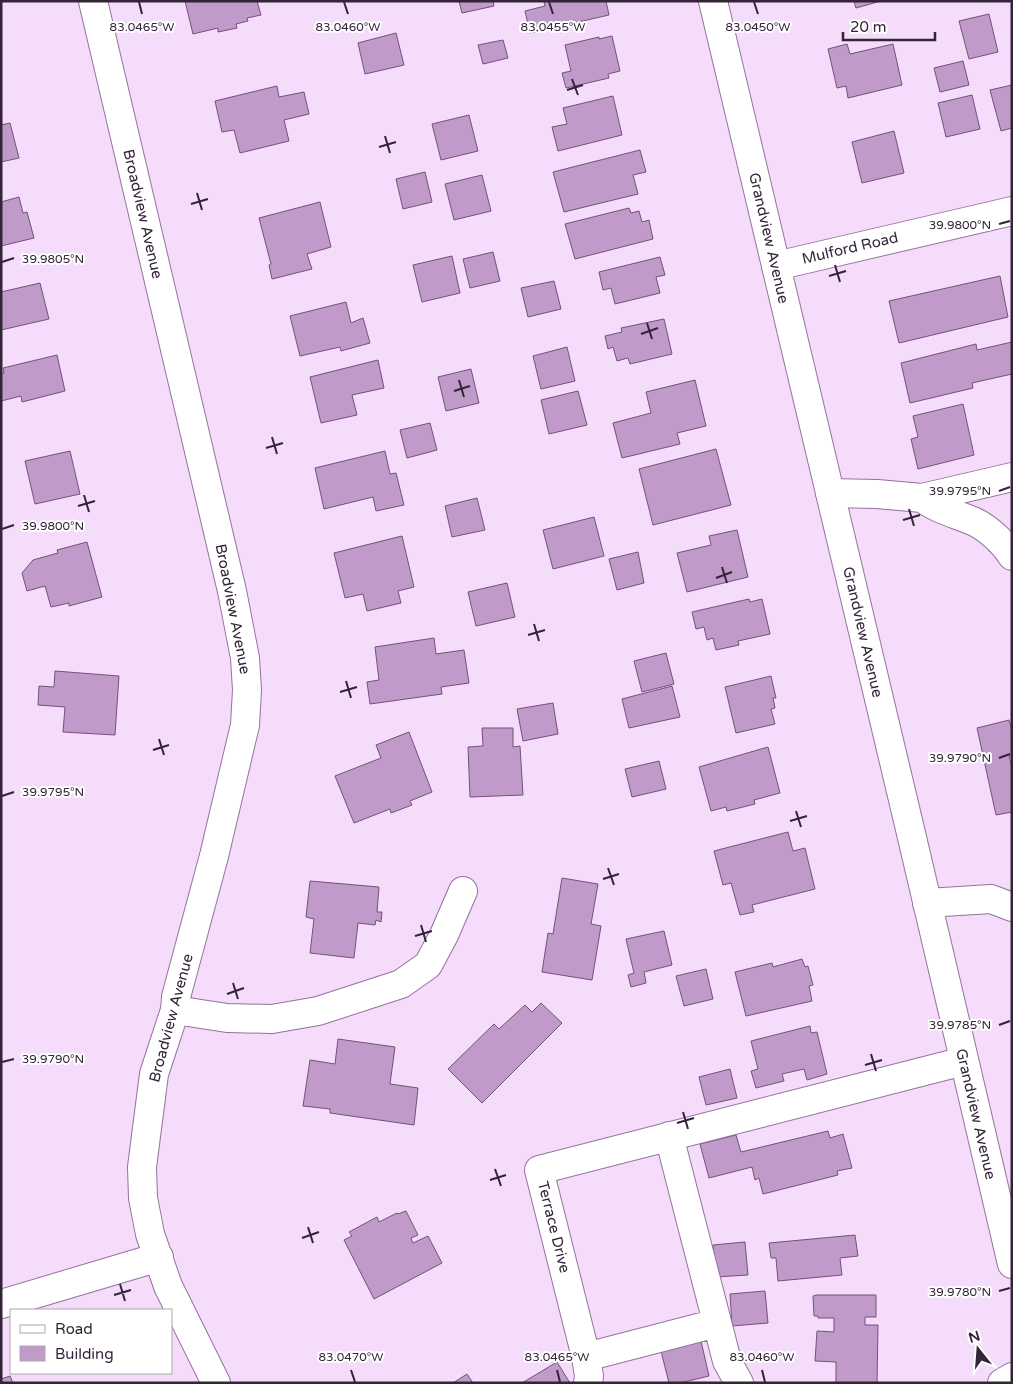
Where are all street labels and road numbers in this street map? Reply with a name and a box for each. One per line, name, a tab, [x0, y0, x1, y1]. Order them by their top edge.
street label: Broadview Avenue	[119, 147, 167, 281]
street label: Grandview Avenue	[745, 171, 793, 305]
street label: Mulford Road	[800, 228, 900, 268]
street label: Broadview Avenue	[212, 542, 254, 676]
street label: Grandview Avenue	[839, 565, 887, 699]
street label: Broadview Avenue	[145, 952, 197, 1084]
street label: Grandview Avenue	[952, 1047, 1000, 1181]
street label: Terrace Drive	[534, 1179, 574, 1275]

